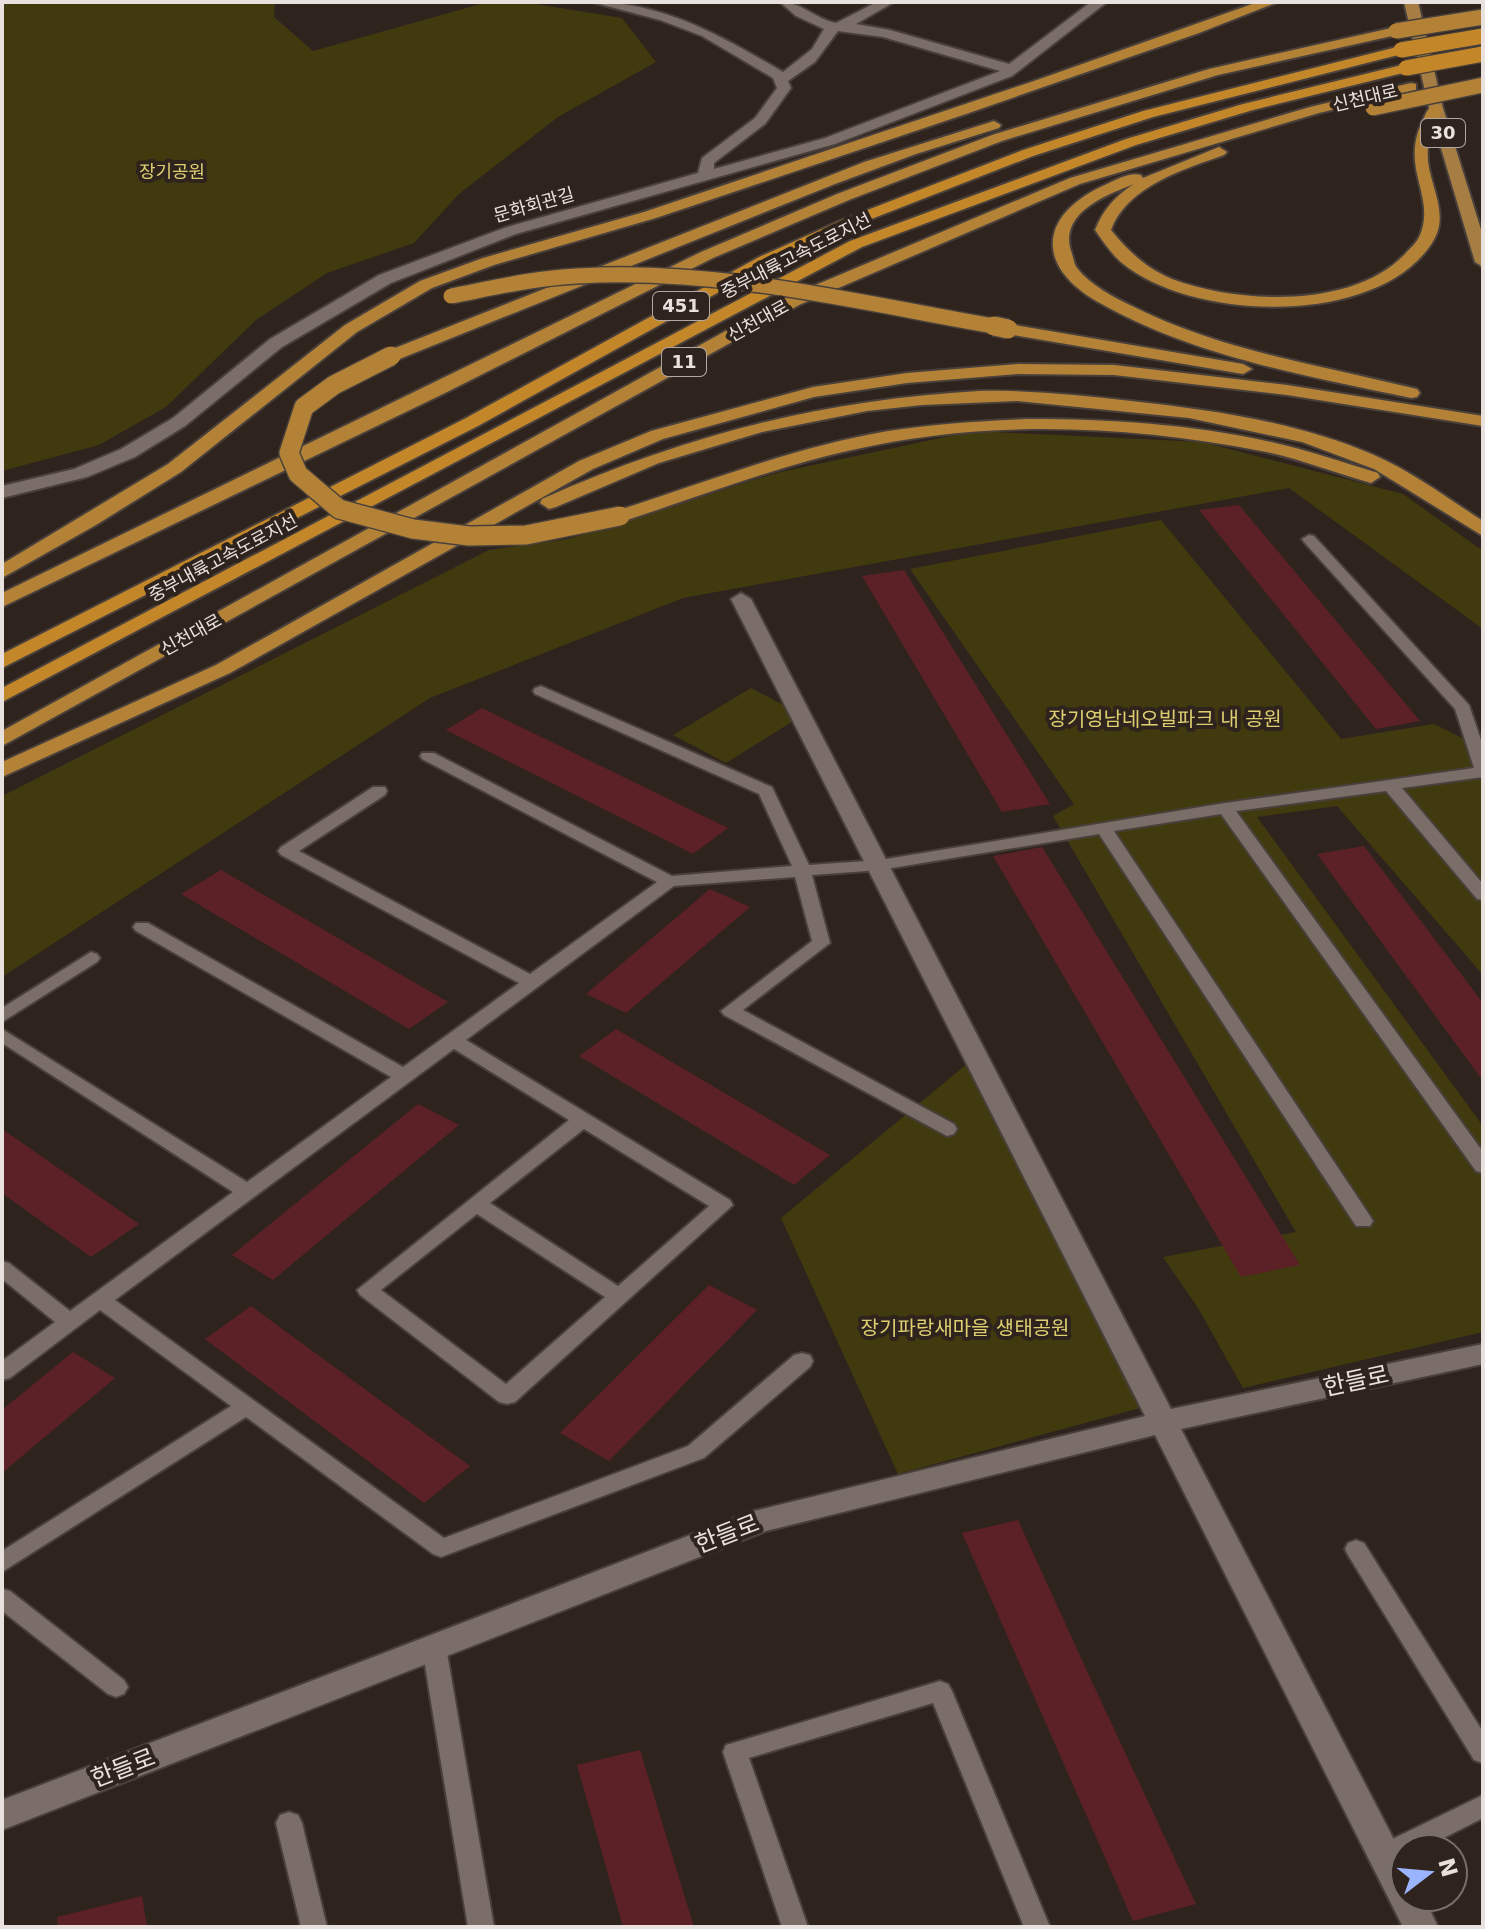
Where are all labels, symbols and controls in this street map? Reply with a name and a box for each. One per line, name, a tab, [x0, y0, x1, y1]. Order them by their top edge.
street label: 신천대로	[1330, 80, 1400, 115]
road number: 30	[1421, 119, 1465, 147]
park label: 장기공원	[139, 161, 205, 182]
street label: 문화회관길	[491, 183, 577, 226]
street label: 중부내륙고속도로지선	[717, 209, 874, 303]
road number: 451	[653, 292, 709, 320]
street label: 신천대로	[724, 295, 792, 346]
road number: 11	[662, 348, 706, 376]
street label: 중부내륙고속도로지선	[145, 509, 301, 606]
street label: 신천대로	[157, 609, 225, 660]
park label: 장기영남네오빌파크 내 공원	[1048, 707, 1282, 731]
park label: 장기파랑새마을 생태공원	[861, 1316, 1069, 1340]
street label: 한들로	[1321, 1360, 1391, 1402]
street label: 한들로	[691, 1509, 763, 1559]
street label: 한들로	[87, 1743, 159, 1793]
north arrow	[1389, 1833, 1469, 1913]
text: N	[1433, 1855, 1462, 1880]

